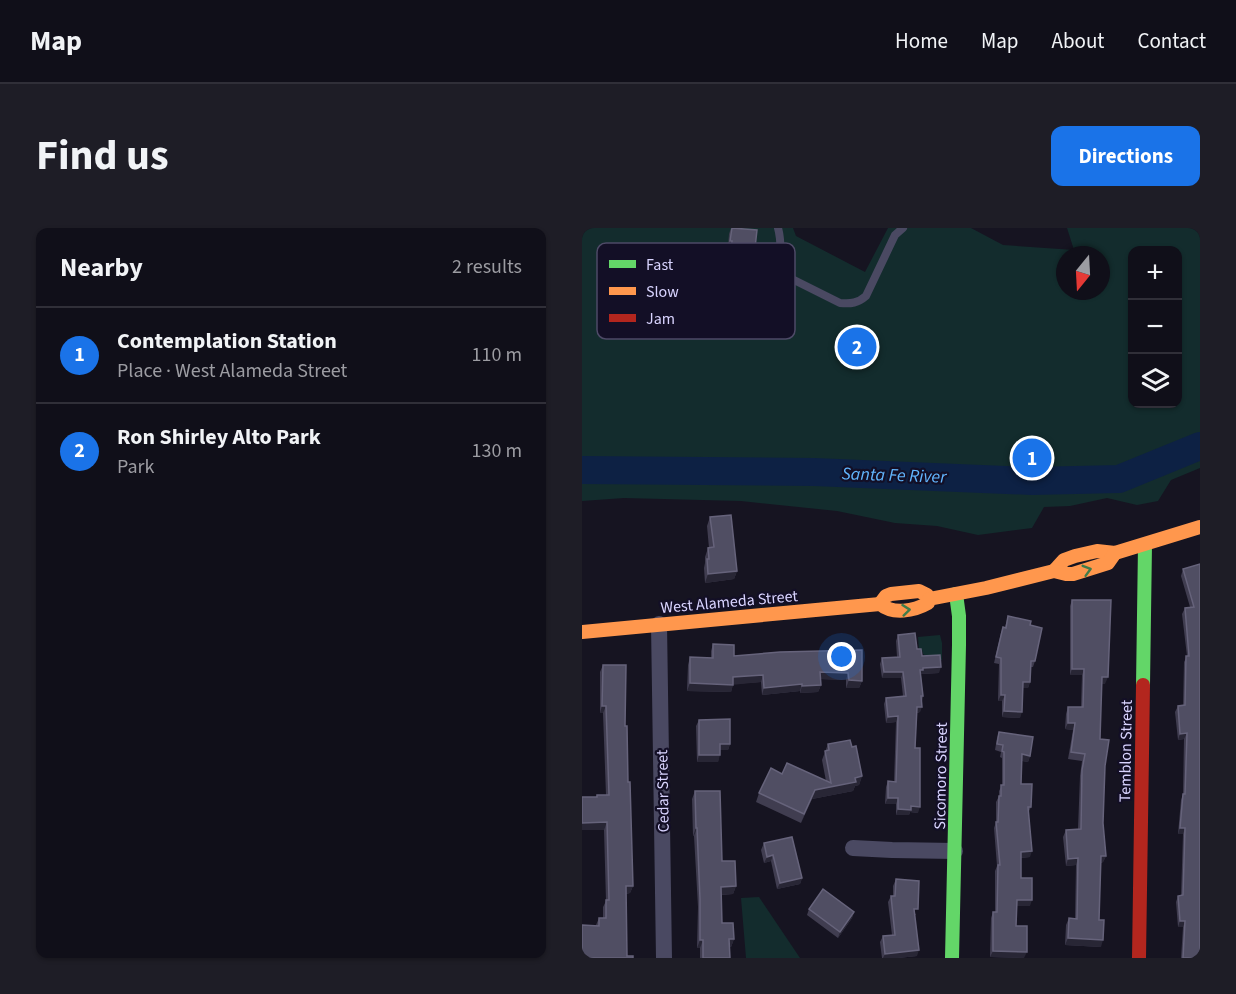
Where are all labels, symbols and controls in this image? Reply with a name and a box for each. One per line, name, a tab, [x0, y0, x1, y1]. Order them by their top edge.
text: Map	[30, 21, 82, 61]
text: Home	[895, 26, 948, 56]
text: Map	[981, 26, 1019, 56]
text: About	[1052, 26, 1104, 56]
text: Contact	[1137, 26, 1206, 56]
text: Find us	[36, 126, 169, 186]
button: Directions	[1051, 126, 1200, 186]
legend	[597, 243, 795, 339]
north arrow	[1056, 246, 1110, 300]
map controls	[1128, 246, 1182, 408]
button: +	[1128, 246, 1182, 300]
text: Nearby	[60, 249, 143, 286]
text: 2 results	[452, 253, 522, 281]
text: Fast	[646, 254, 674, 276]
text: Slow	[646, 281, 679, 303]
button: −	[1128, 300, 1182, 354]
text: Jam	[646, 308, 675, 330]
pin: 2	[838, 324, 876, 370]
text: Contemplation Station	[117, 325, 337, 357]
text: 1	[74, 341, 85, 369]
text: 110 m	[472, 341, 522, 369]
button: layers	[1128, 354, 1182, 408]
text: Place · West Alameda Street	[117, 357, 347, 385]
text: Ron Shirley Alto Park	[117, 421, 321, 453]
pin: 1	[1012, 436, 1052, 480]
text: 2	[74, 437, 85, 465]
text: 130 m	[472, 437, 522, 465]
text: Park	[117, 453, 154, 481]
water label: Santa Fe River	[841, 461, 948, 490]
one-way arrow	[1081, 565, 1092, 577]
street label: West Alameda Street	[660, 585, 799, 619]
one-way arrow	[901, 604, 910, 616]
your location	[827, 642, 856, 671]
street label: Temblon Street	[1114, 699, 1138, 802]
street label: Sicomoro Street	[929, 722, 953, 830]
street label: Cedar Street	[651, 749, 675, 833]

